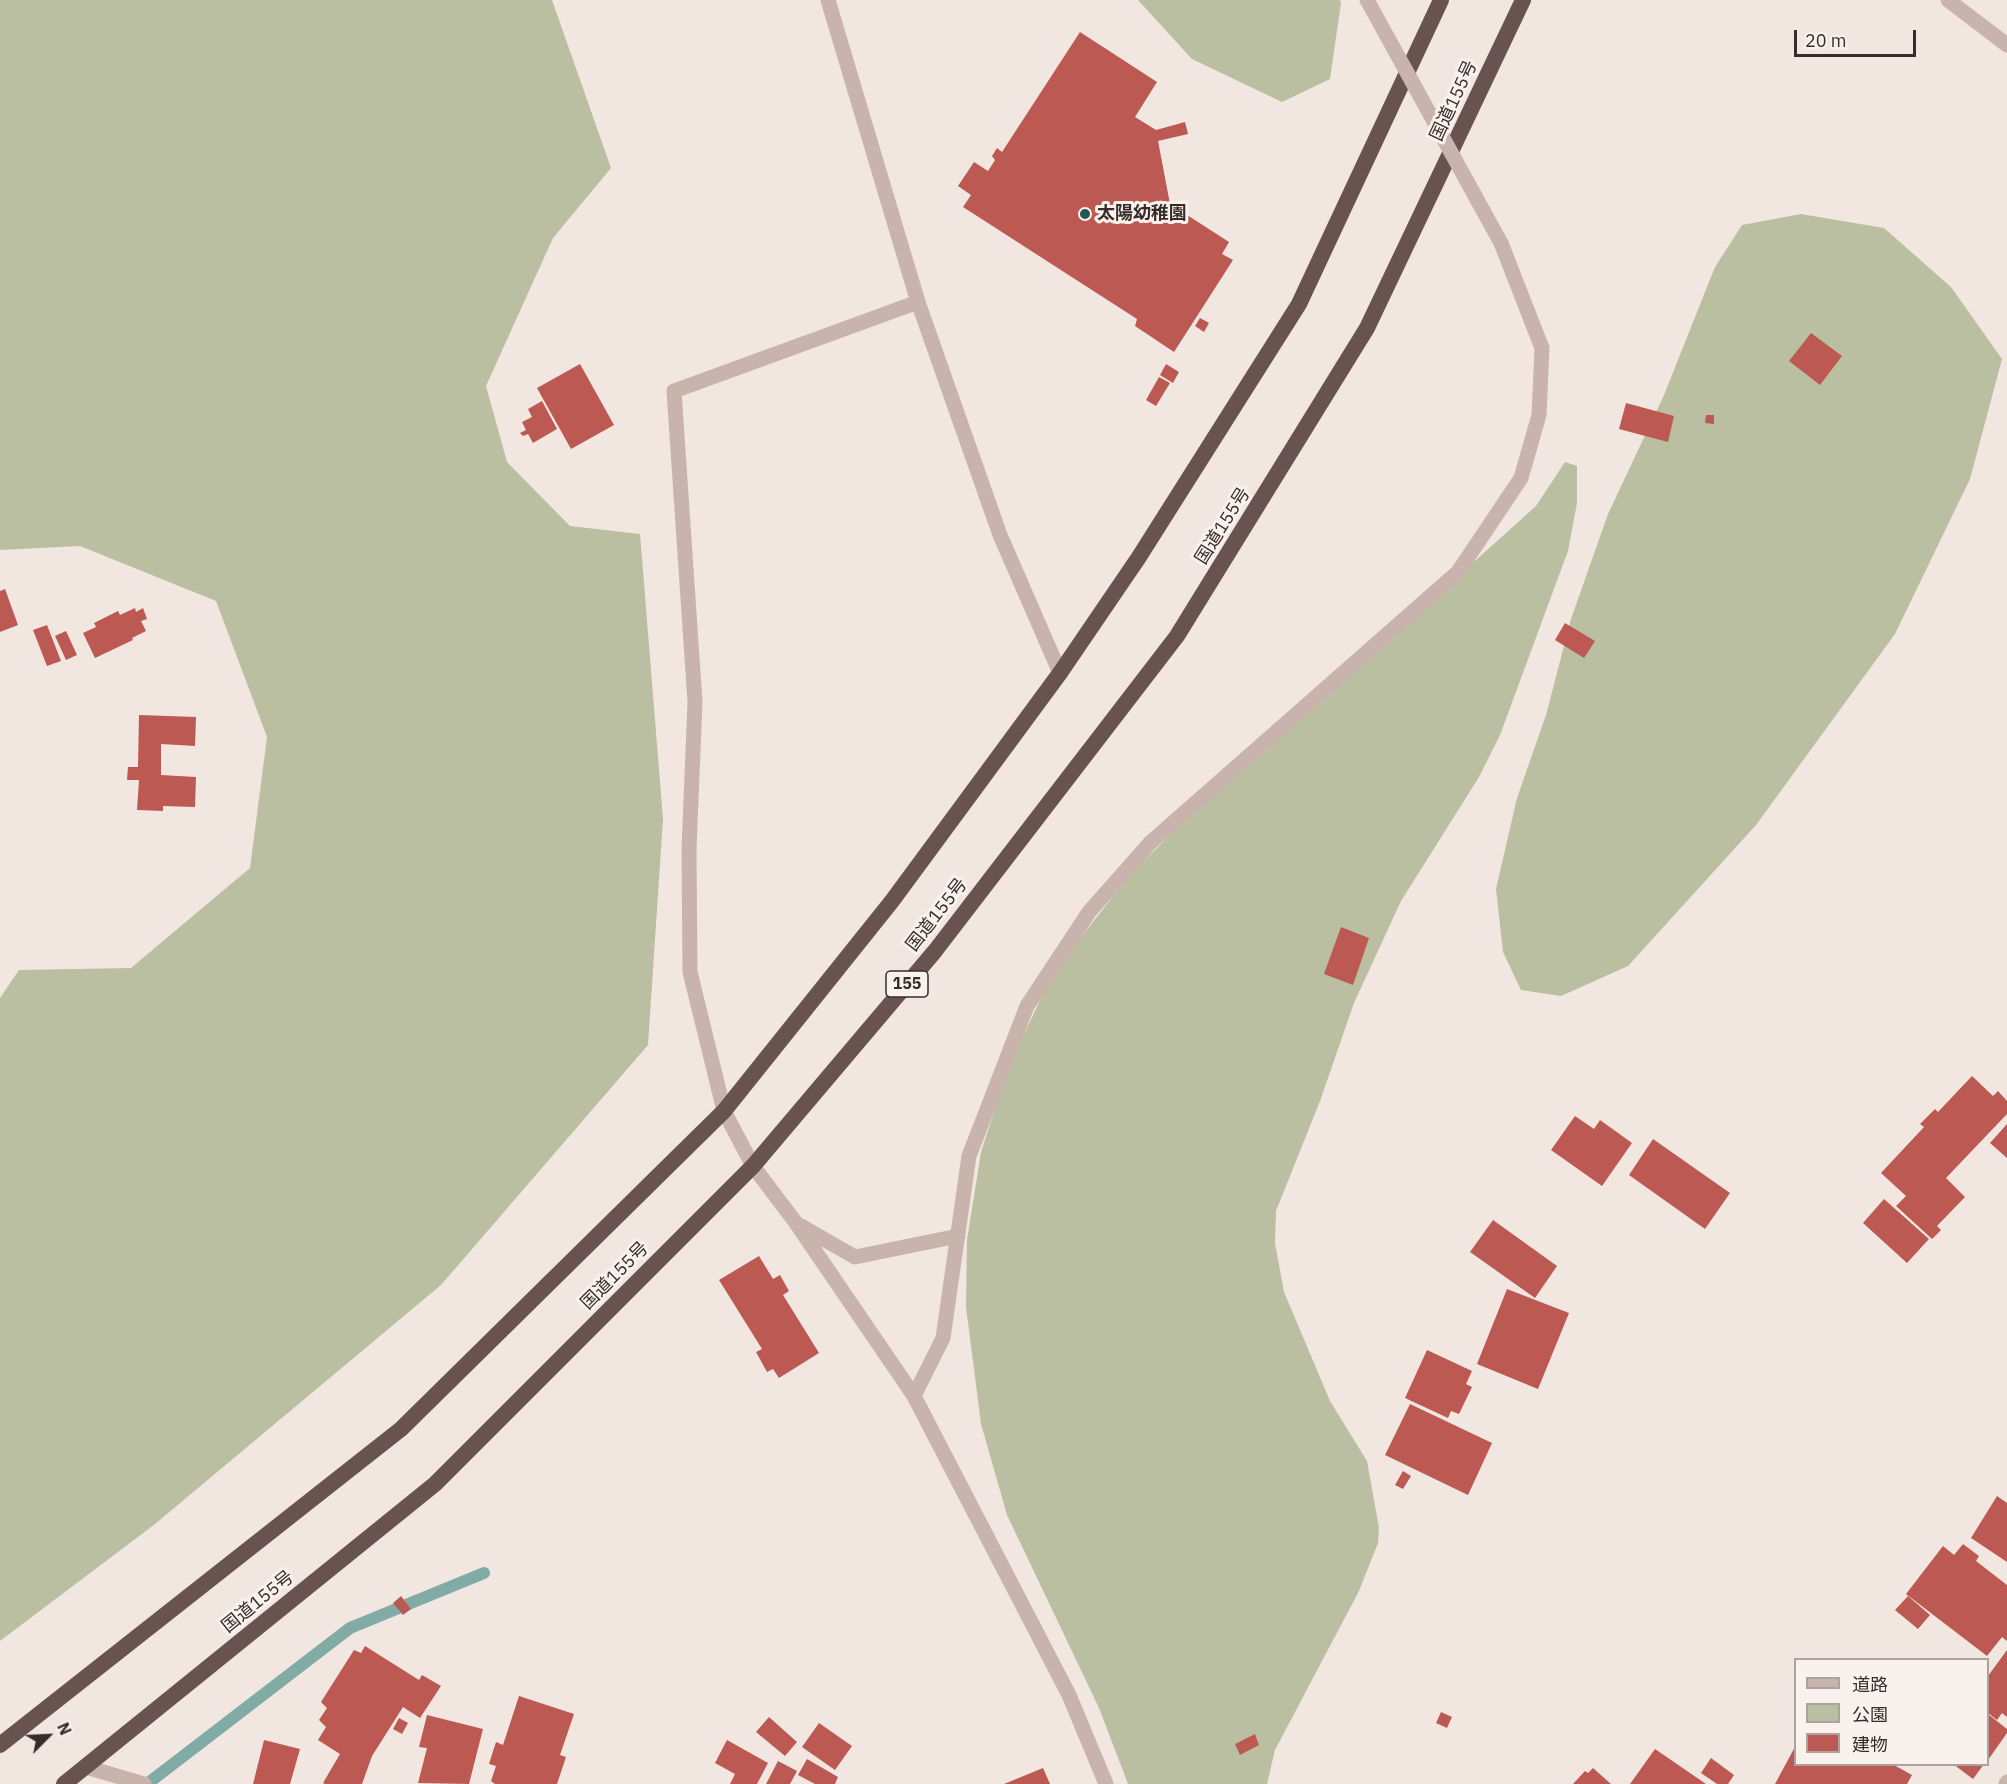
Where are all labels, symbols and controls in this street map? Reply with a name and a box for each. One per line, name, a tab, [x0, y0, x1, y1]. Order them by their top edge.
scale bar	[1797, 18, 1918, 56]
text: 20 m	[1805, 29, 1847, 52]
street label: 国道155号	[1426, 57, 1482, 145]
place label: 太陽幼稚園	[1097, 203, 1187, 225]
marker: 太陽幼稚園	[1078, 207, 1092, 221]
street label: 国道155号	[1191, 484, 1255, 568]
street label: 国道155号	[902, 874, 972, 956]
road number: 155	[886, 971, 928, 997]
street label: 国道155号	[577, 1238, 653, 1314]
street label: 国道155号	[218, 1566, 298, 1638]
legend	[1794, 1658, 1989, 1766]
text: 道路	[1852, 1673, 1888, 1696]
text: 公園	[1852, 1703, 1888, 1726]
north arrow	[18, 1706, 78, 1766]
text: N	[53, 1719, 76, 1738]
text: 建物	[1852, 1733, 1888, 1756]

